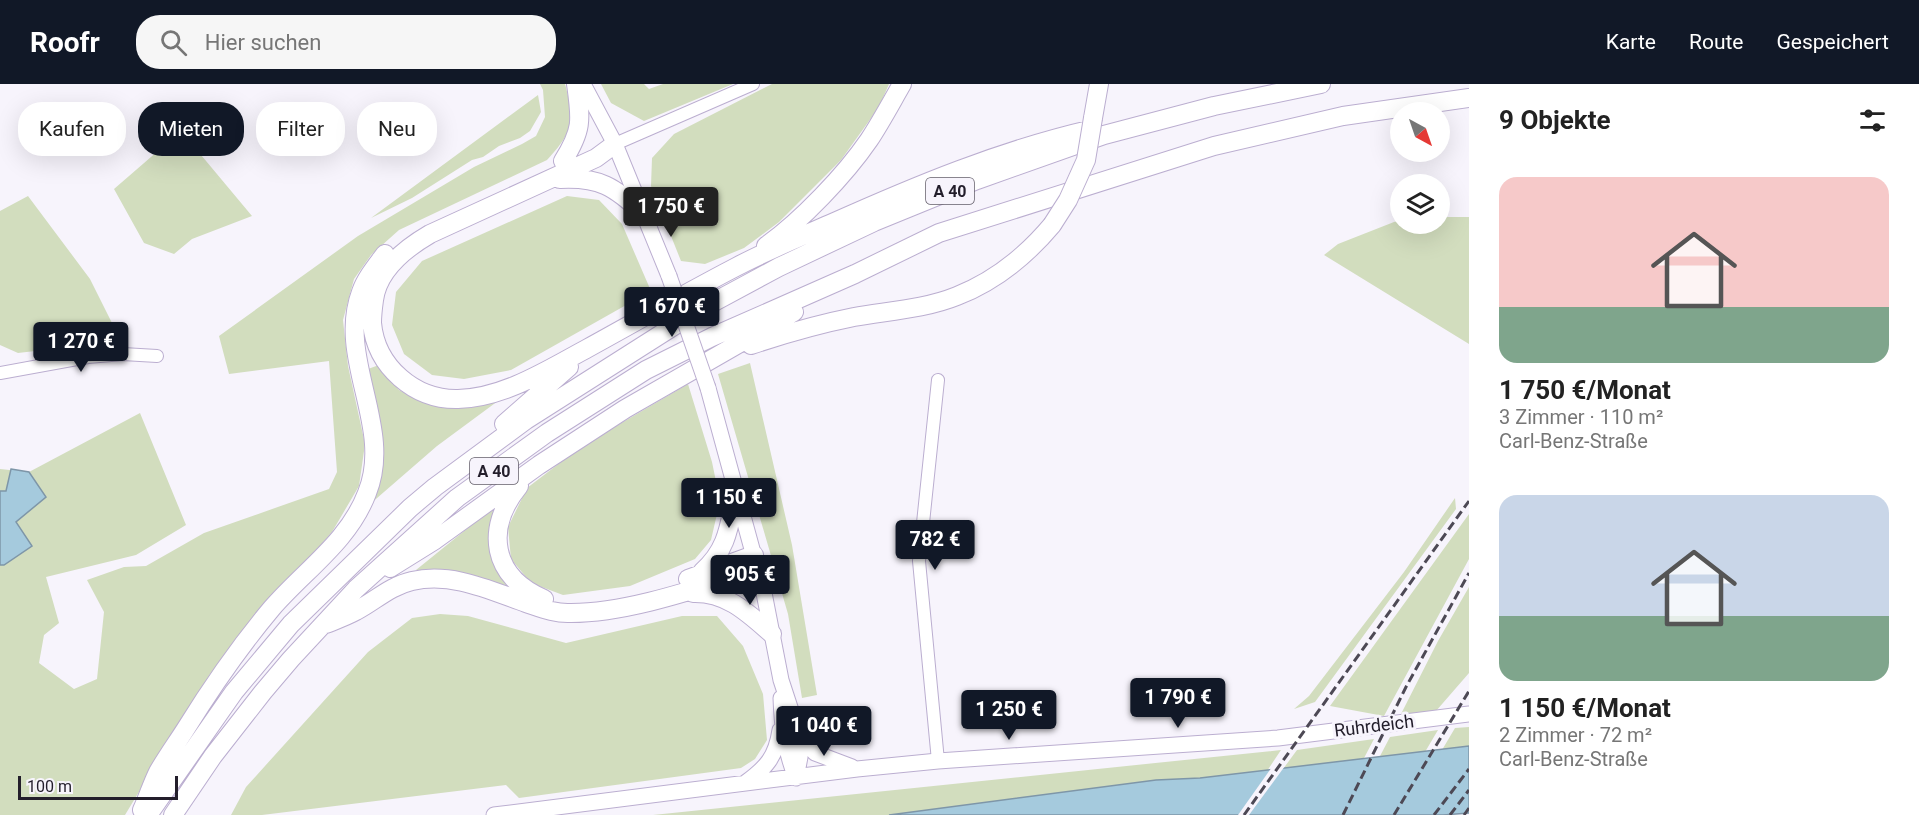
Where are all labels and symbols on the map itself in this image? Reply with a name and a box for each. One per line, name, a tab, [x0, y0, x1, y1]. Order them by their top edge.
north arrow	[1390, 102, 1450, 162]
road number: A 40	[926, 178, 974, 204]
pin: 1 750 €	[616, 187, 726, 238]
pin: 1 670 €	[617, 287, 727, 338]
pin: 1 270 €	[26, 322, 136, 373]
road number: A 40	[470, 458, 518, 484]
pin: 1 150 €	[674, 478, 784, 529]
pin: 782 €	[893, 520, 977, 571]
pin: 905 €	[708, 555, 792, 606]
pin: 1 790 €	[1123, 678, 1233, 729]
pin: 1 250 €	[954, 690, 1064, 741]
pin: 1 040 €	[769, 706, 879, 757]
street label: Ruhrdeich	[1333, 710, 1415, 741]
scale bar	[18, 773, 178, 800]

